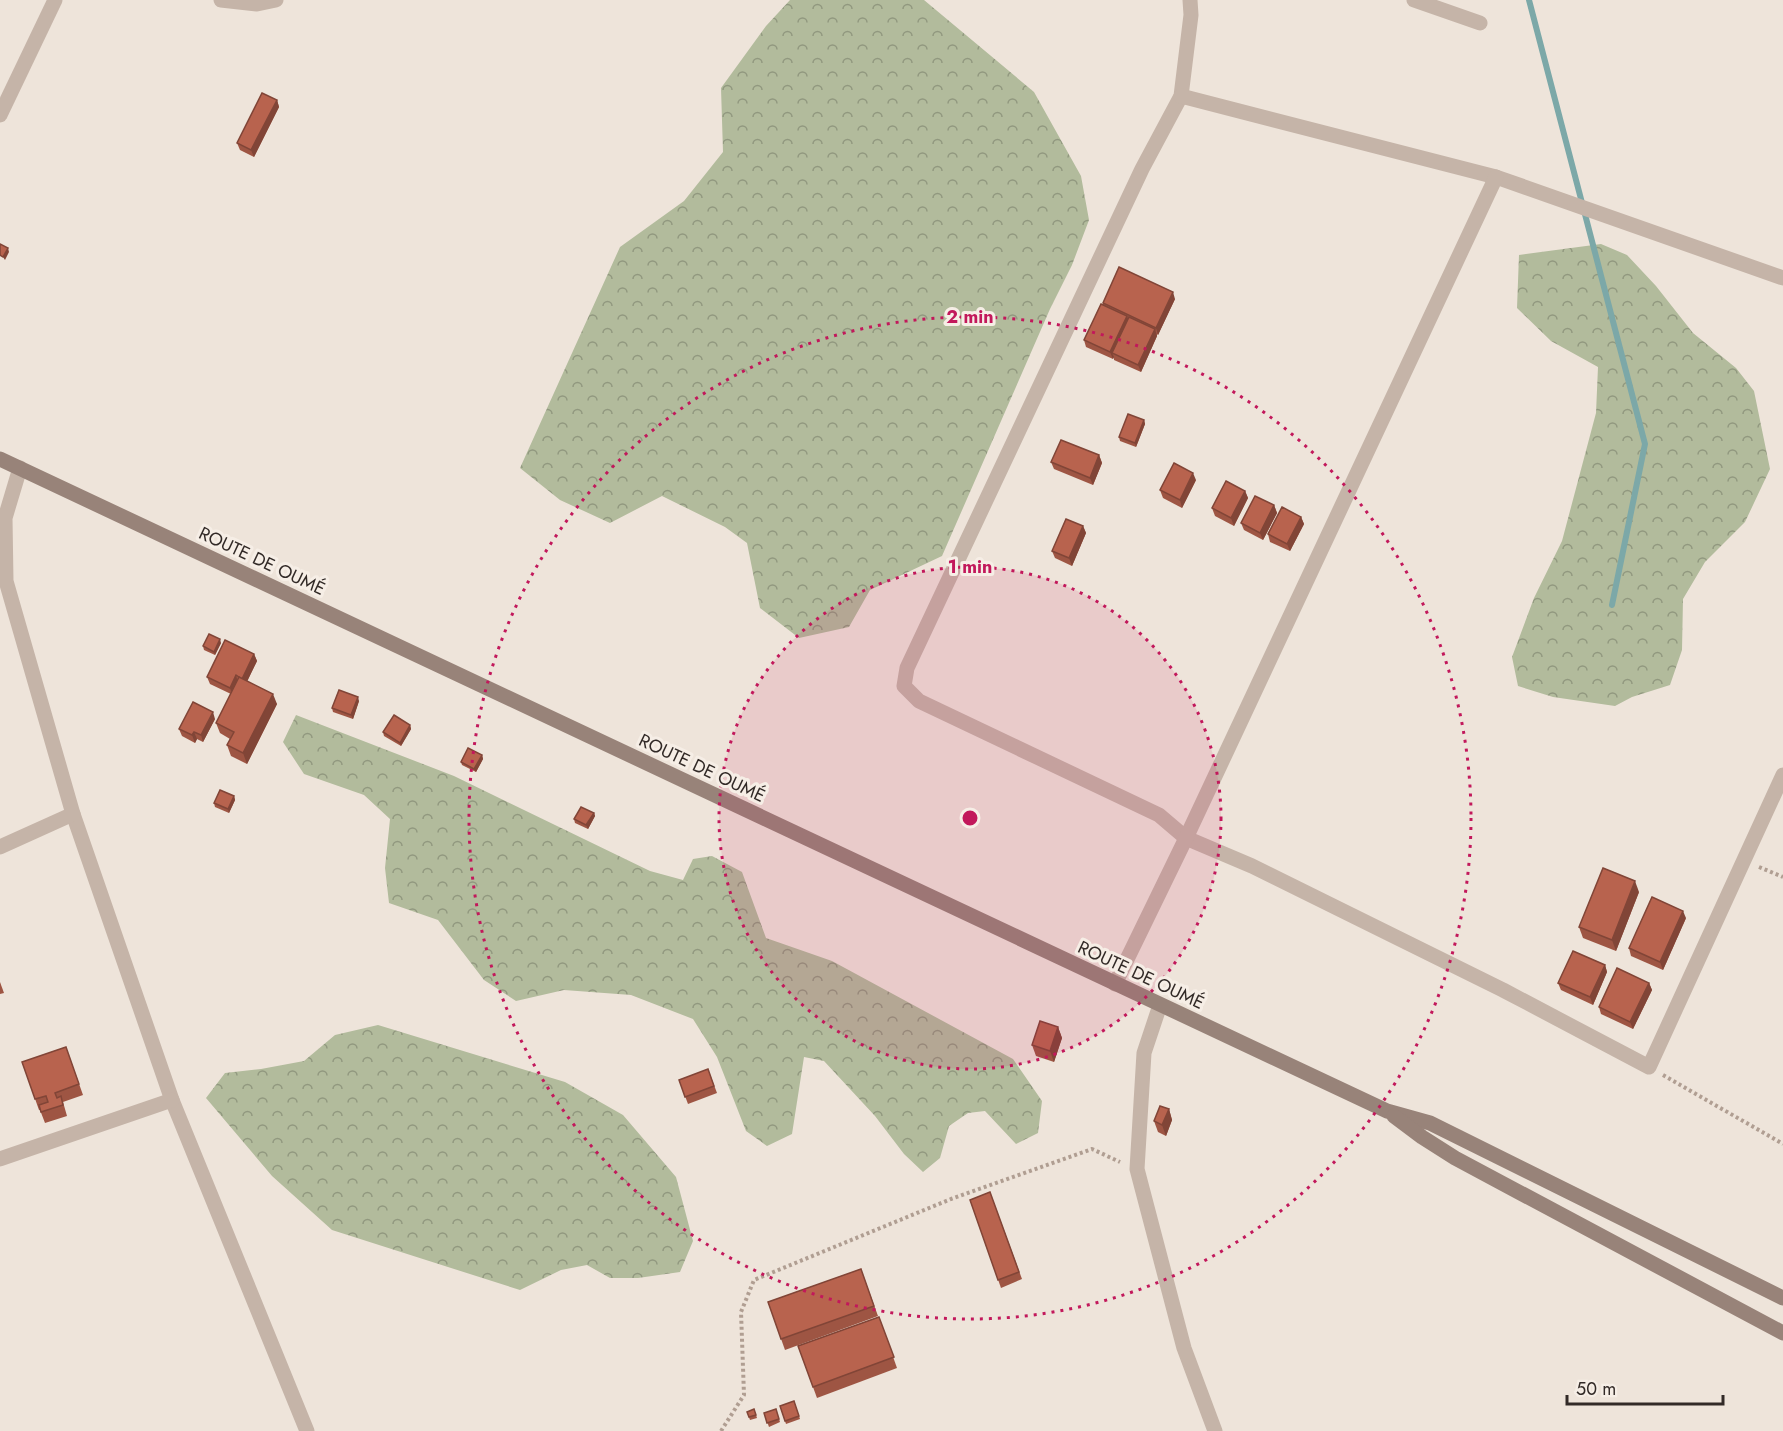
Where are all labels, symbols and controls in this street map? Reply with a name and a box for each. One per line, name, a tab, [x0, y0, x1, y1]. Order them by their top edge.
text: 2 min	[946, 304, 994, 330]
street label: ROUTE DE OUMÉ	[195, 520, 329, 602]
text: 1 min	[948, 554, 992, 580]
street label: ROUTE DE OUMÉ	[635, 727, 769, 809]
centre of rings	[960, 808, 980, 828]
street label: ROUTE DE OUMÉ	[1074, 934, 1208, 1016]
scale bar	[1567, 1368, 1723, 1406]
text: 50 m	[1576, 1376, 1616, 1402]

